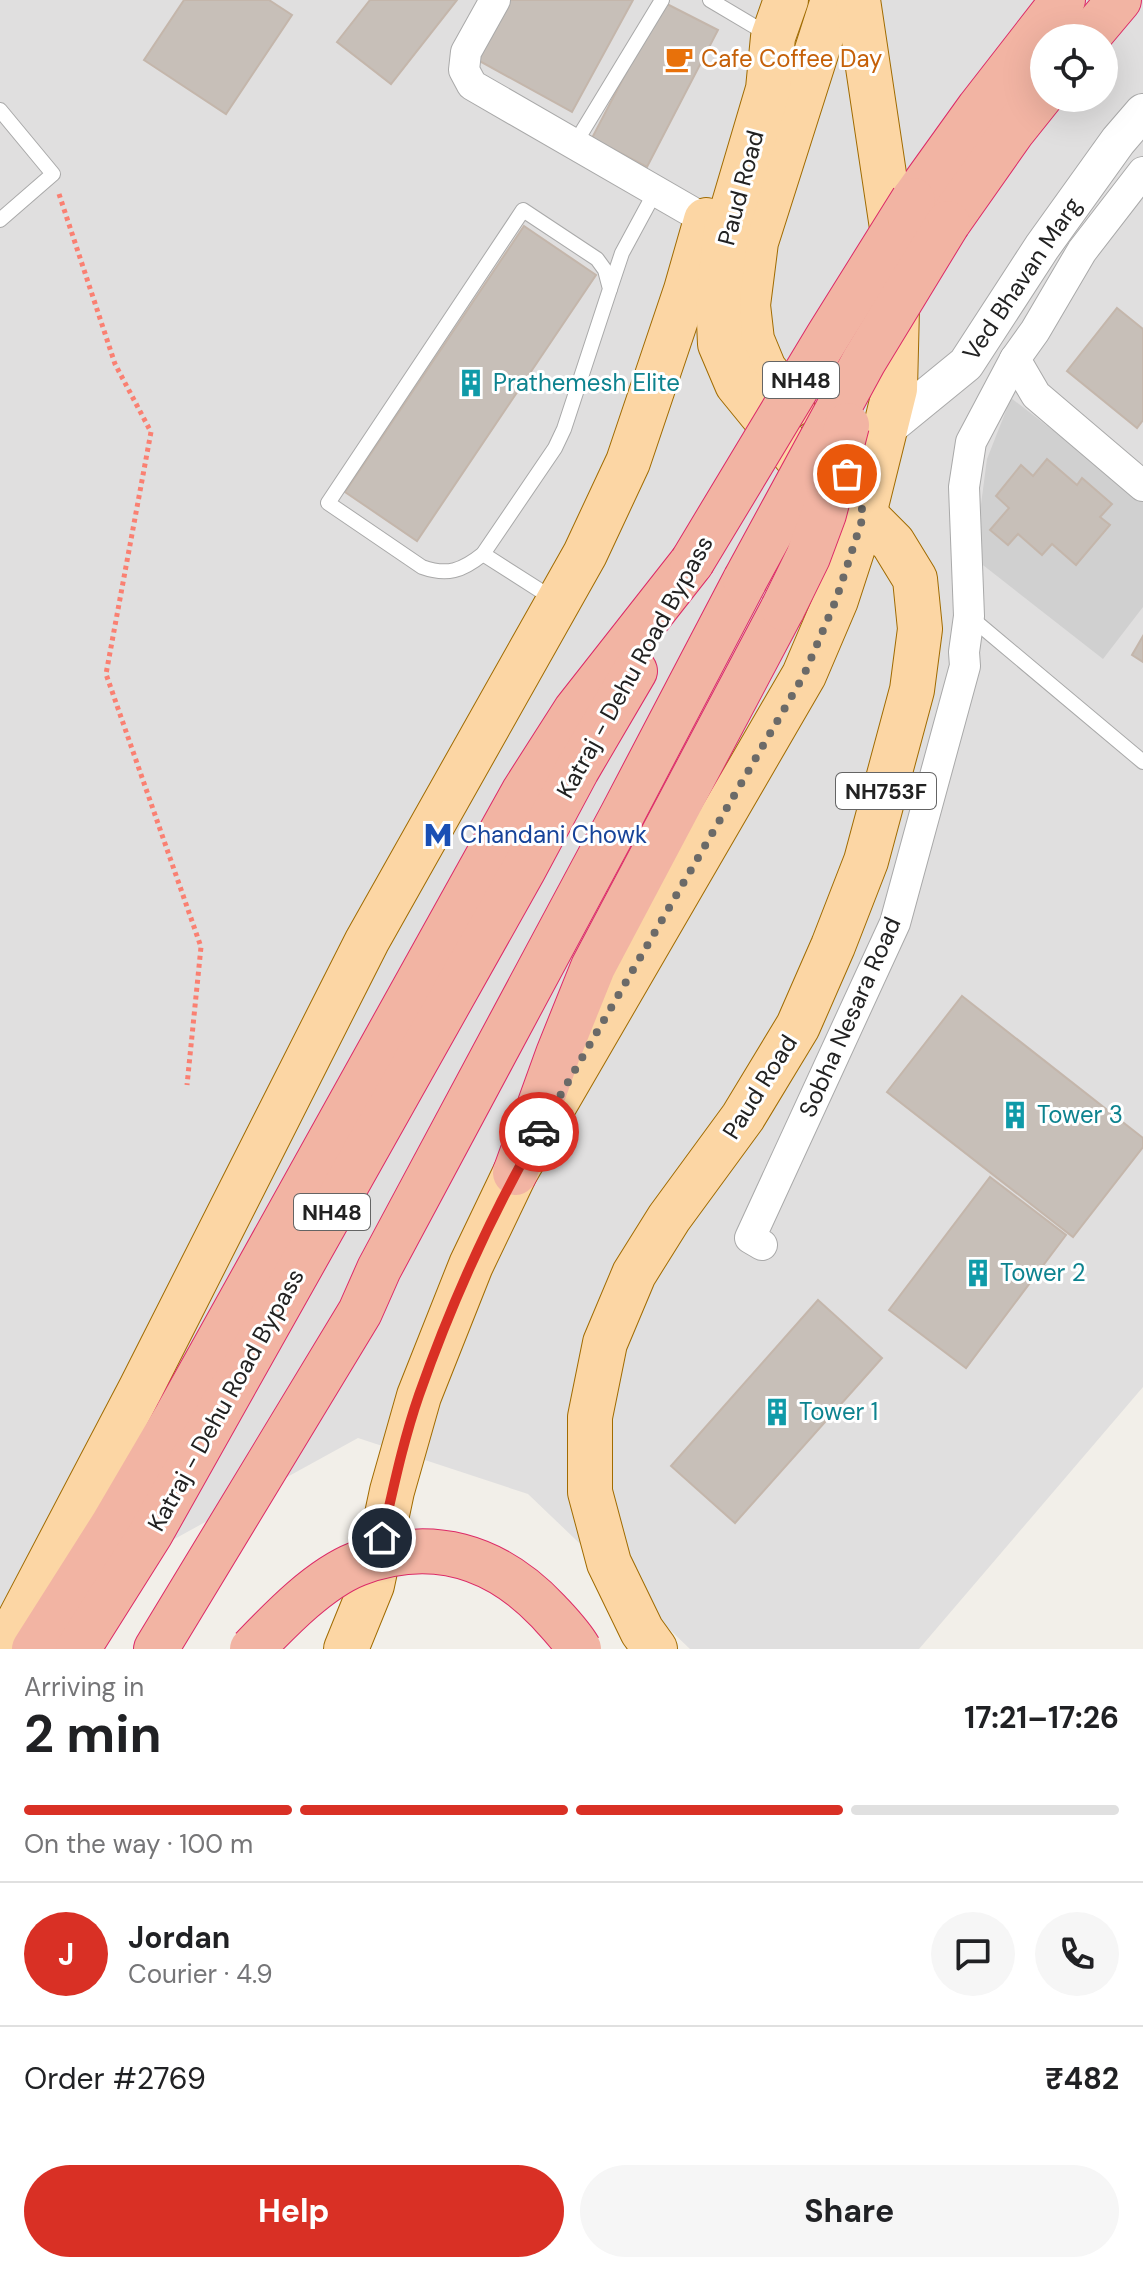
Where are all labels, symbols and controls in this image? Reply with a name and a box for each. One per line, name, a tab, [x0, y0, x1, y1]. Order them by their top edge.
map controls	[1030, 24, 1118, 112]
button: locate	[1030, 24, 1118, 112]
place label: Cafe Coffee Day	[701, 43, 882, 74]
cafe icon: Cafe Coffee Day	[664, 44, 694, 74]
street label: Paud Road	[710, 127, 771, 249]
street label: Ved Bhavan Marg	[955, 191, 1088, 367]
road number: NH48	[763, 362, 839, 398]
place label: Prathemesh Elite	[493, 367, 680, 398]
building icon: Prathemesh Elite	[456, 368, 486, 398]
pin	[813, 440, 881, 508]
icon: bag	[825, 452, 869, 496]
street label: Katraj - Dehu Road Bypass	[549, 530, 720, 803]
road number: NH753F	[836, 773, 936, 809]
place label: Chandani Chowk	[460, 819, 647, 850]
metro station icon: Chandani Chowk	[423, 820, 453, 850]
street label: Sobha Nesara Road	[791, 912, 908, 1122]
street label: Paud Road	[715, 1029, 804, 1145]
courier	[499, 1092, 579, 1172]
place label: Tower 3	[1037, 1099, 1123, 1130]
building icon: Tower 3	[1000, 1100, 1030, 1130]
icon: car	[517, 1110, 561, 1154]
road number: NH48	[294, 1194, 370, 1230]
place label: Tower 2	[1000, 1257, 1086, 1288]
building icon: Tower 2	[963, 1258, 993, 1288]
street label: Katraj - Dehu Road Bypass	[140, 1263, 311, 1536]
place label: Tower 1	[799, 1396, 878, 1427]
building icon: Tower 1	[762, 1397, 792, 1427]
pin	[348, 1504, 416, 1572]
icon: home	[360, 1516, 404, 1560]
text: Arriving in	[24, 1670, 144, 1704]
text: 17:21–17:26	[964, 1698, 1119, 1737]
text: 2 min	[24, 1700, 162, 1768]
text: On the way · 100 m	[24, 1827, 253, 1861]
button: chat	[931, 1912, 1015, 1996]
button: phone	[1035, 1912, 1119, 1996]
text: Jordan	[128, 1918, 230, 1957]
text: J	[58, 1935, 74, 1974]
text: Courier · 4.9	[128, 1957, 273, 1991]
text: Order #2769	[24, 2059, 206, 2098]
text: ₹482	[1045, 2059, 1119, 2098]
button: Help	[24, 2165, 564, 2257]
button: Share	[580, 2165, 1119, 2257]

